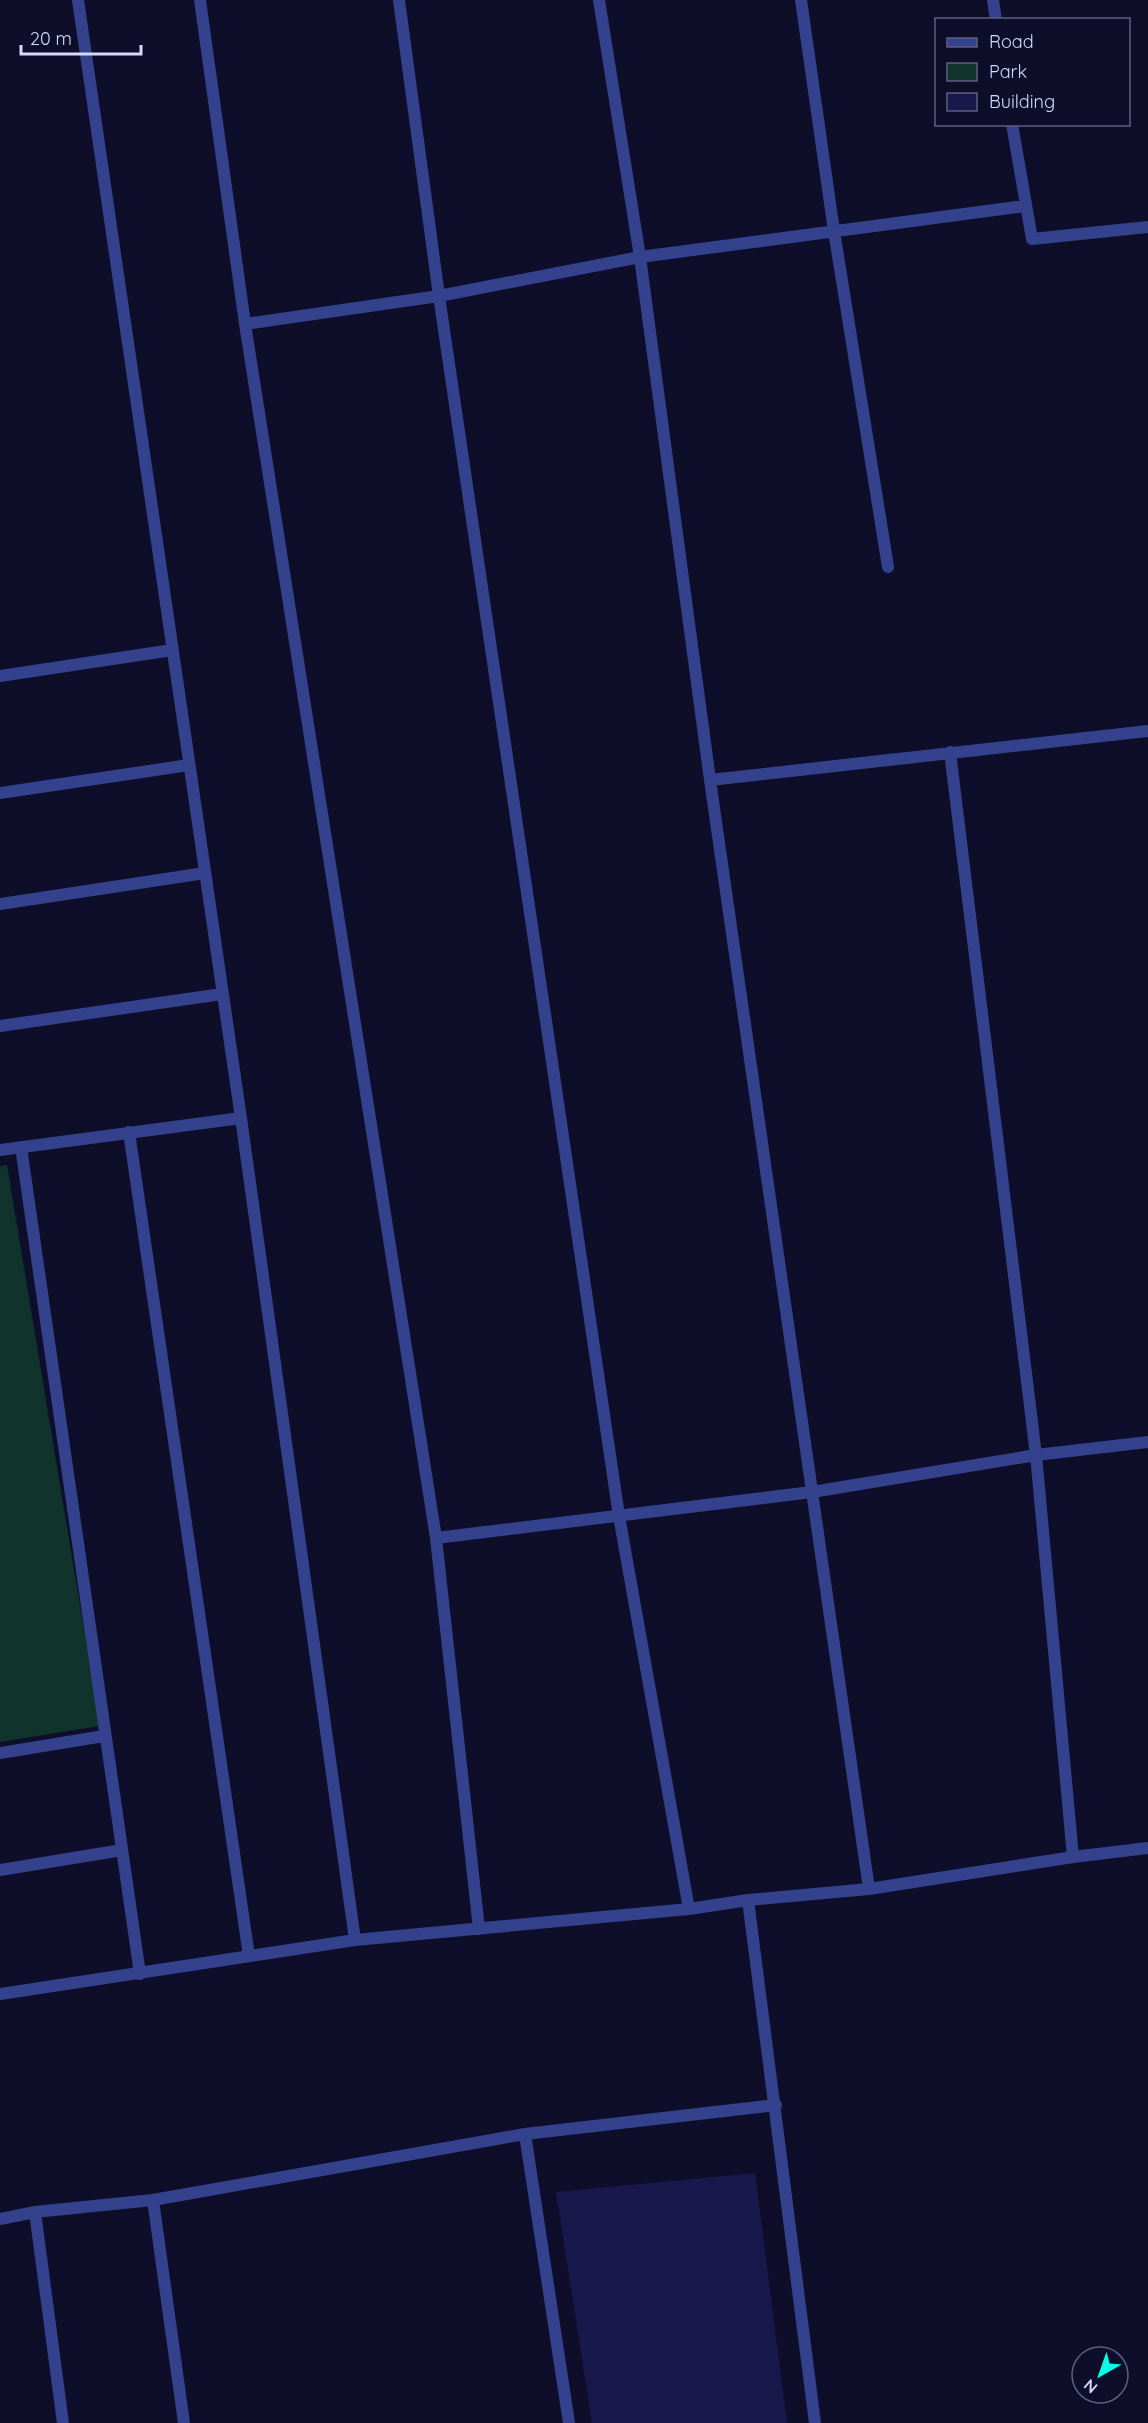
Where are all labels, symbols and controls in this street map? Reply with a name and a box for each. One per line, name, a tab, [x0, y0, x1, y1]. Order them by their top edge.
scale bar	[21, 18, 141, 56]
legend	[935, 18, 1130, 126]
text: 20 m	[30, 27, 72, 50]
text: Road	[989, 30, 1034, 53]
text: Park	[989, 60, 1027, 83]
text: Building	[989, 90, 1055, 113]
north arrow	[1070, 2345, 1130, 2405]
text: N	[1079, 2375, 1101, 2398]

